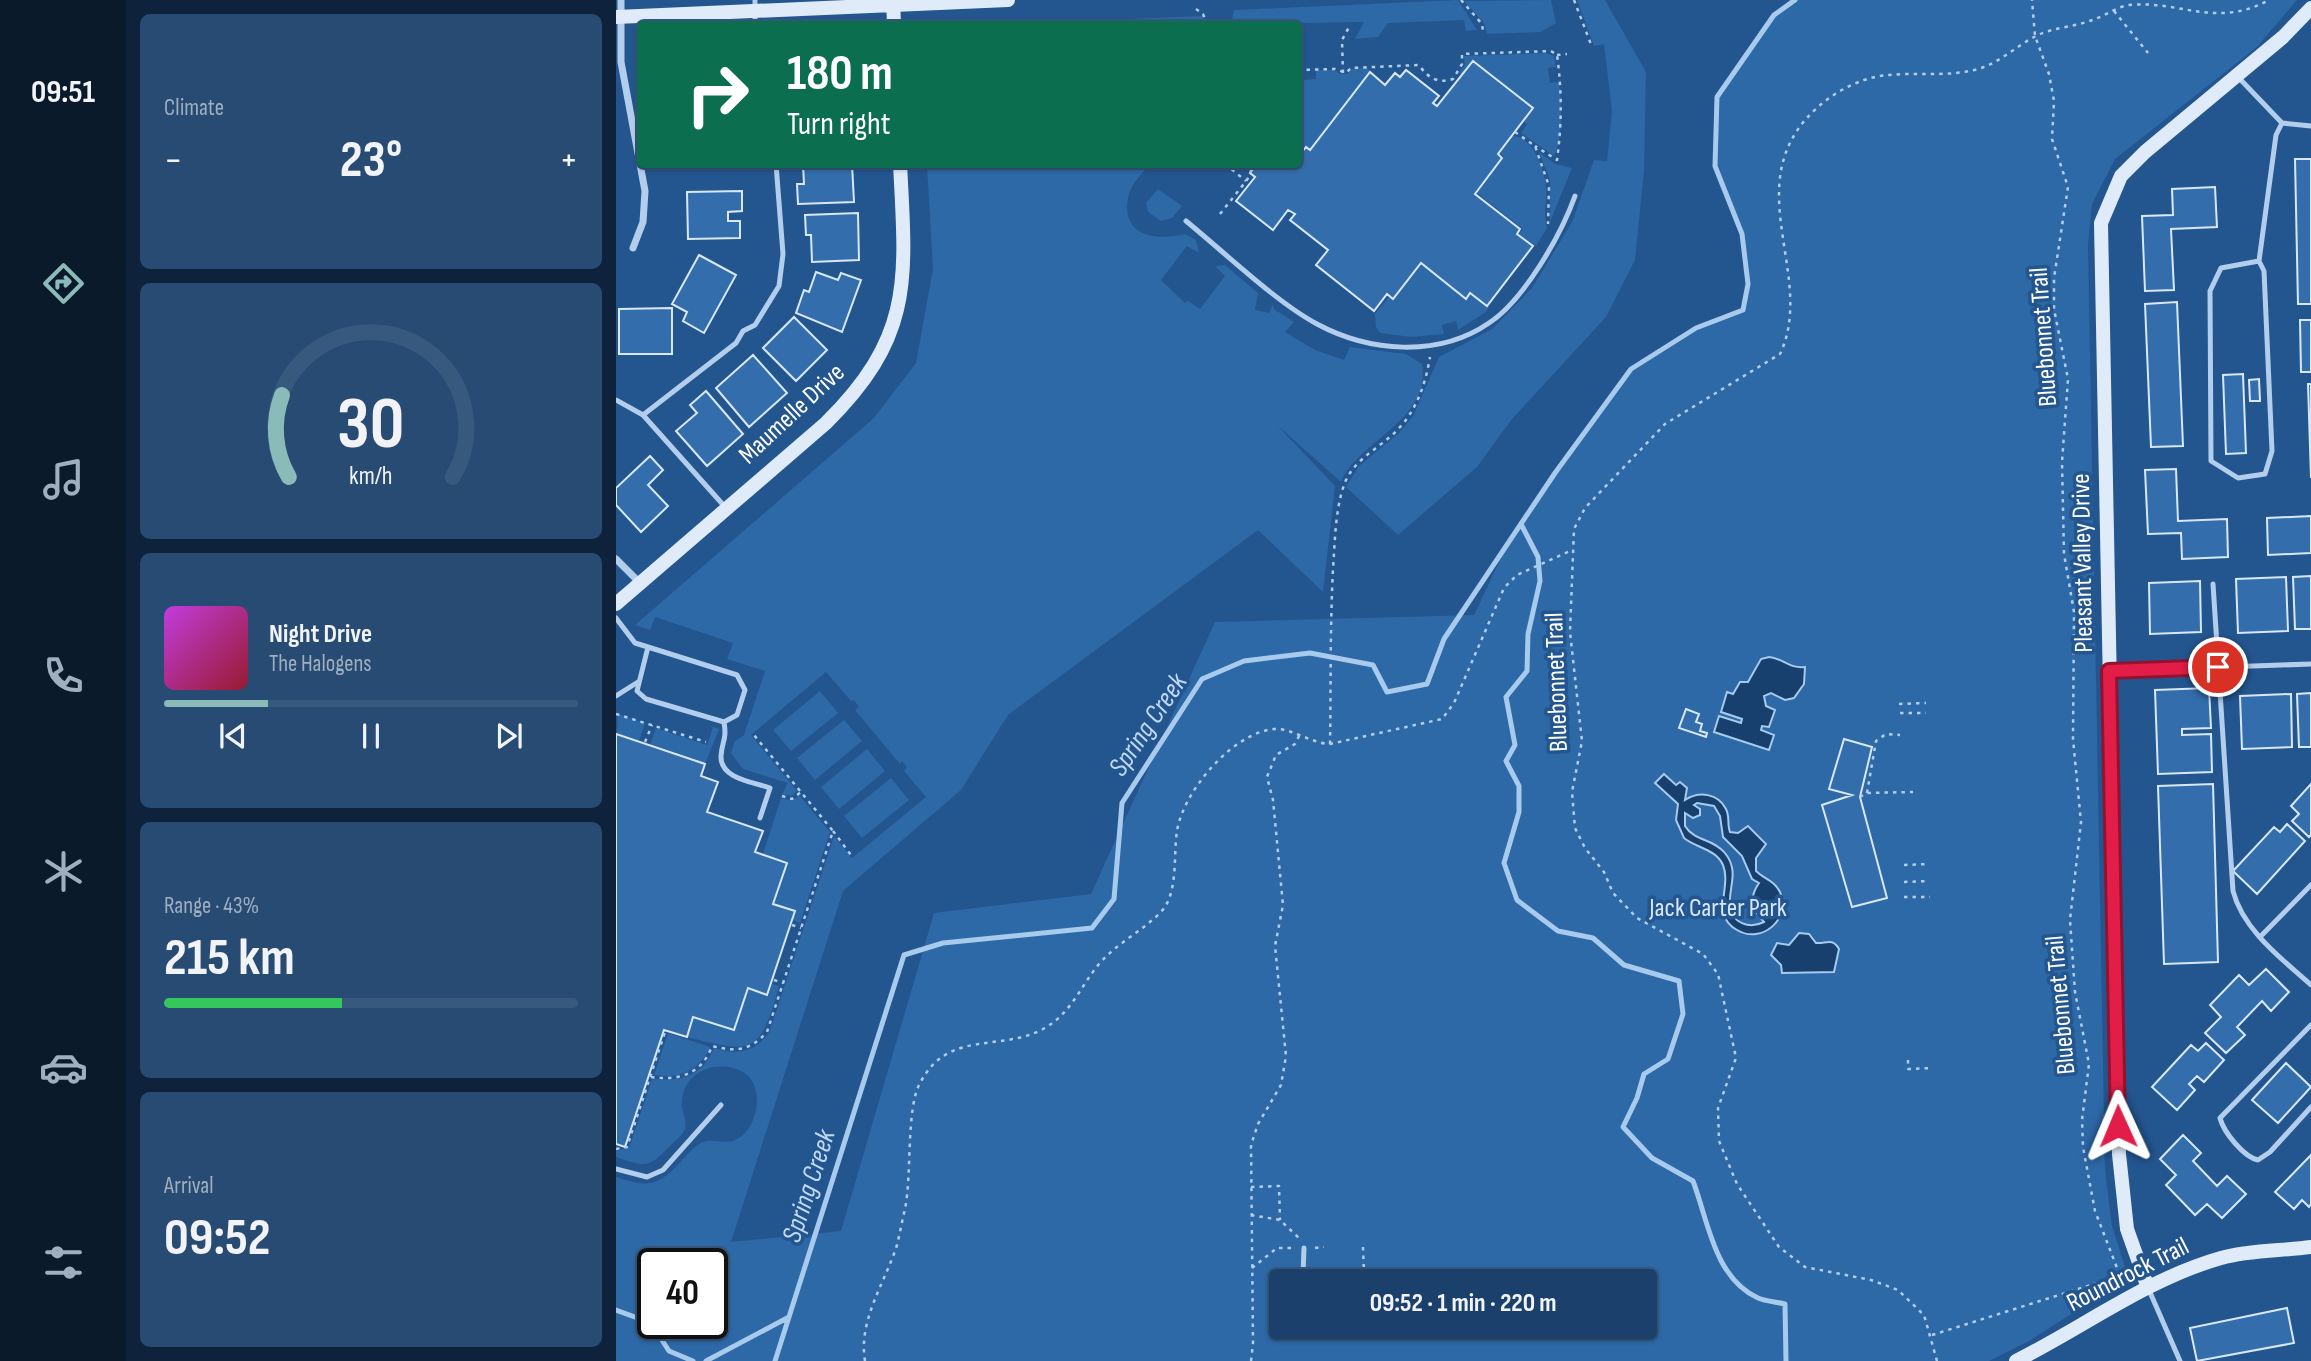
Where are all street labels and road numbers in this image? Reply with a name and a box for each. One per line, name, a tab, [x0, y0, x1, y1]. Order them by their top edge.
street label: Bluebonnet Trail	[2024, 266, 2064, 408]
street label: Maumelle Drive	[733, 357, 851, 471]
street label: Pleasant Valley Drive	[2066, 473, 2100, 653]
street label: Bluebonnet Trail	[1539, 612, 1575, 752]
street label: Bluebonnet Trail	[2039, 934, 2083, 1076]
street label: Roundrock Trail	[2062, 1231, 2194, 1319]

